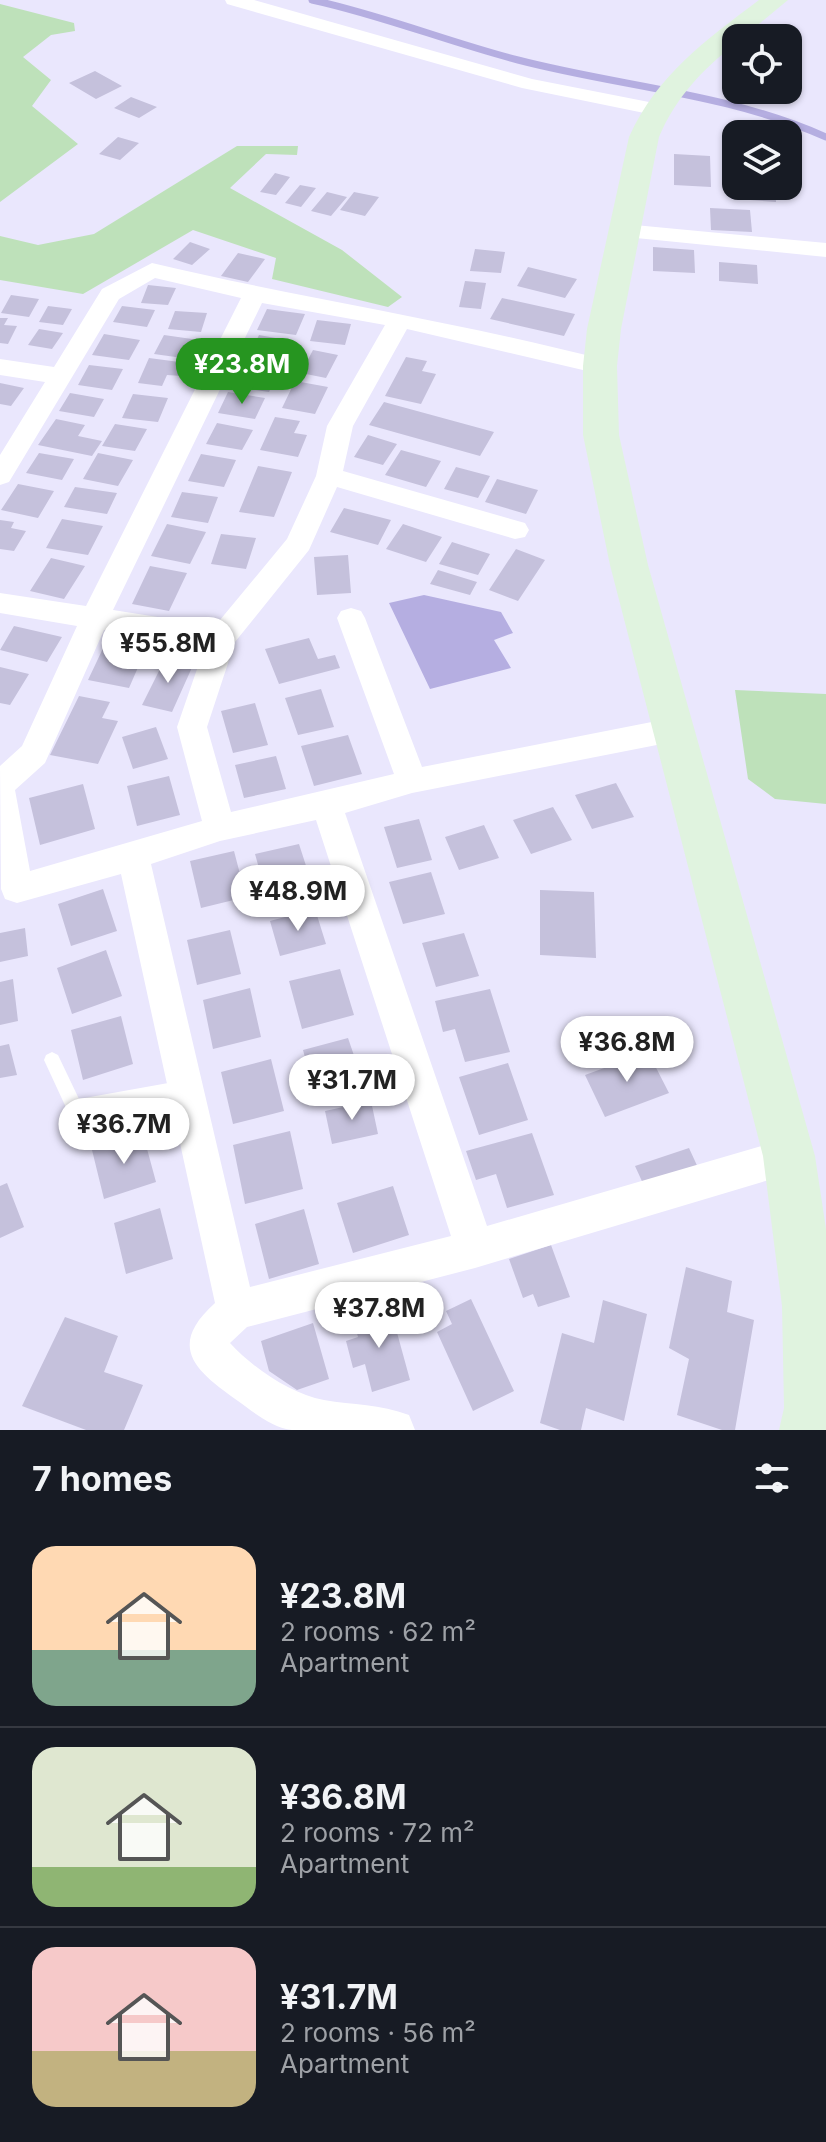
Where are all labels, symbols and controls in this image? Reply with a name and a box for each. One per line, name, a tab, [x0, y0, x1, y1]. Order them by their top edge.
map controls	[722, 24, 802, 200]
button: locate	[722, 24, 802, 104]
button: layers	[722, 120, 802, 200]
pin: ¥23.8M	[177, 338, 307, 406]
text: ¥23.8M	[194, 348, 290, 379]
pin: ¥55.8M	[103, 617, 233, 685]
text: ¥55.8M	[120, 627, 216, 658]
pin: ¥48.9M	[233, 865, 363, 933]
text: ¥48.9M	[249, 875, 347, 906]
pin: ¥36.8M	[562, 1016, 692, 1084]
text: ¥36.8M	[579, 1026, 675, 1057]
pin: ¥31.7M	[287, 1054, 417, 1122]
text: ¥31.7M	[307, 1064, 397, 1095]
pin: ¥36.7M	[59, 1098, 189, 1166]
text: ¥36.7M	[76, 1108, 172, 1139]
pin: ¥37.8M	[314, 1282, 444, 1350]
text: ¥37.8M	[333, 1292, 425, 1323]
icon: filters	[750, 1456, 794, 1500]
text: 7 homes	[32, 1458, 172, 1499]
text: ¥23.8M	[280, 1575, 406, 1616]
icon: home	[96, 1578, 192, 1674]
text: 2 rooms · 62 m²	[280, 1616, 476, 1647]
text: Apartment	[280, 1647, 409, 1678]
text: ¥36.8M	[280, 1776, 407, 1817]
icon: home	[96, 1779, 192, 1875]
text: 2 rooms · 72 m²	[280, 1817, 474, 1848]
text: Apartment	[280, 1848, 409, 1879]
text: ¥31.7M	[280, 1976, 398, 2017]
icon: home	[96, 1979, 192, 2075]
text: 2 rooms · 56 m²	[280, 2017, 476, 2048]
text: Apartment	[280, 2048, 409, 2079]

